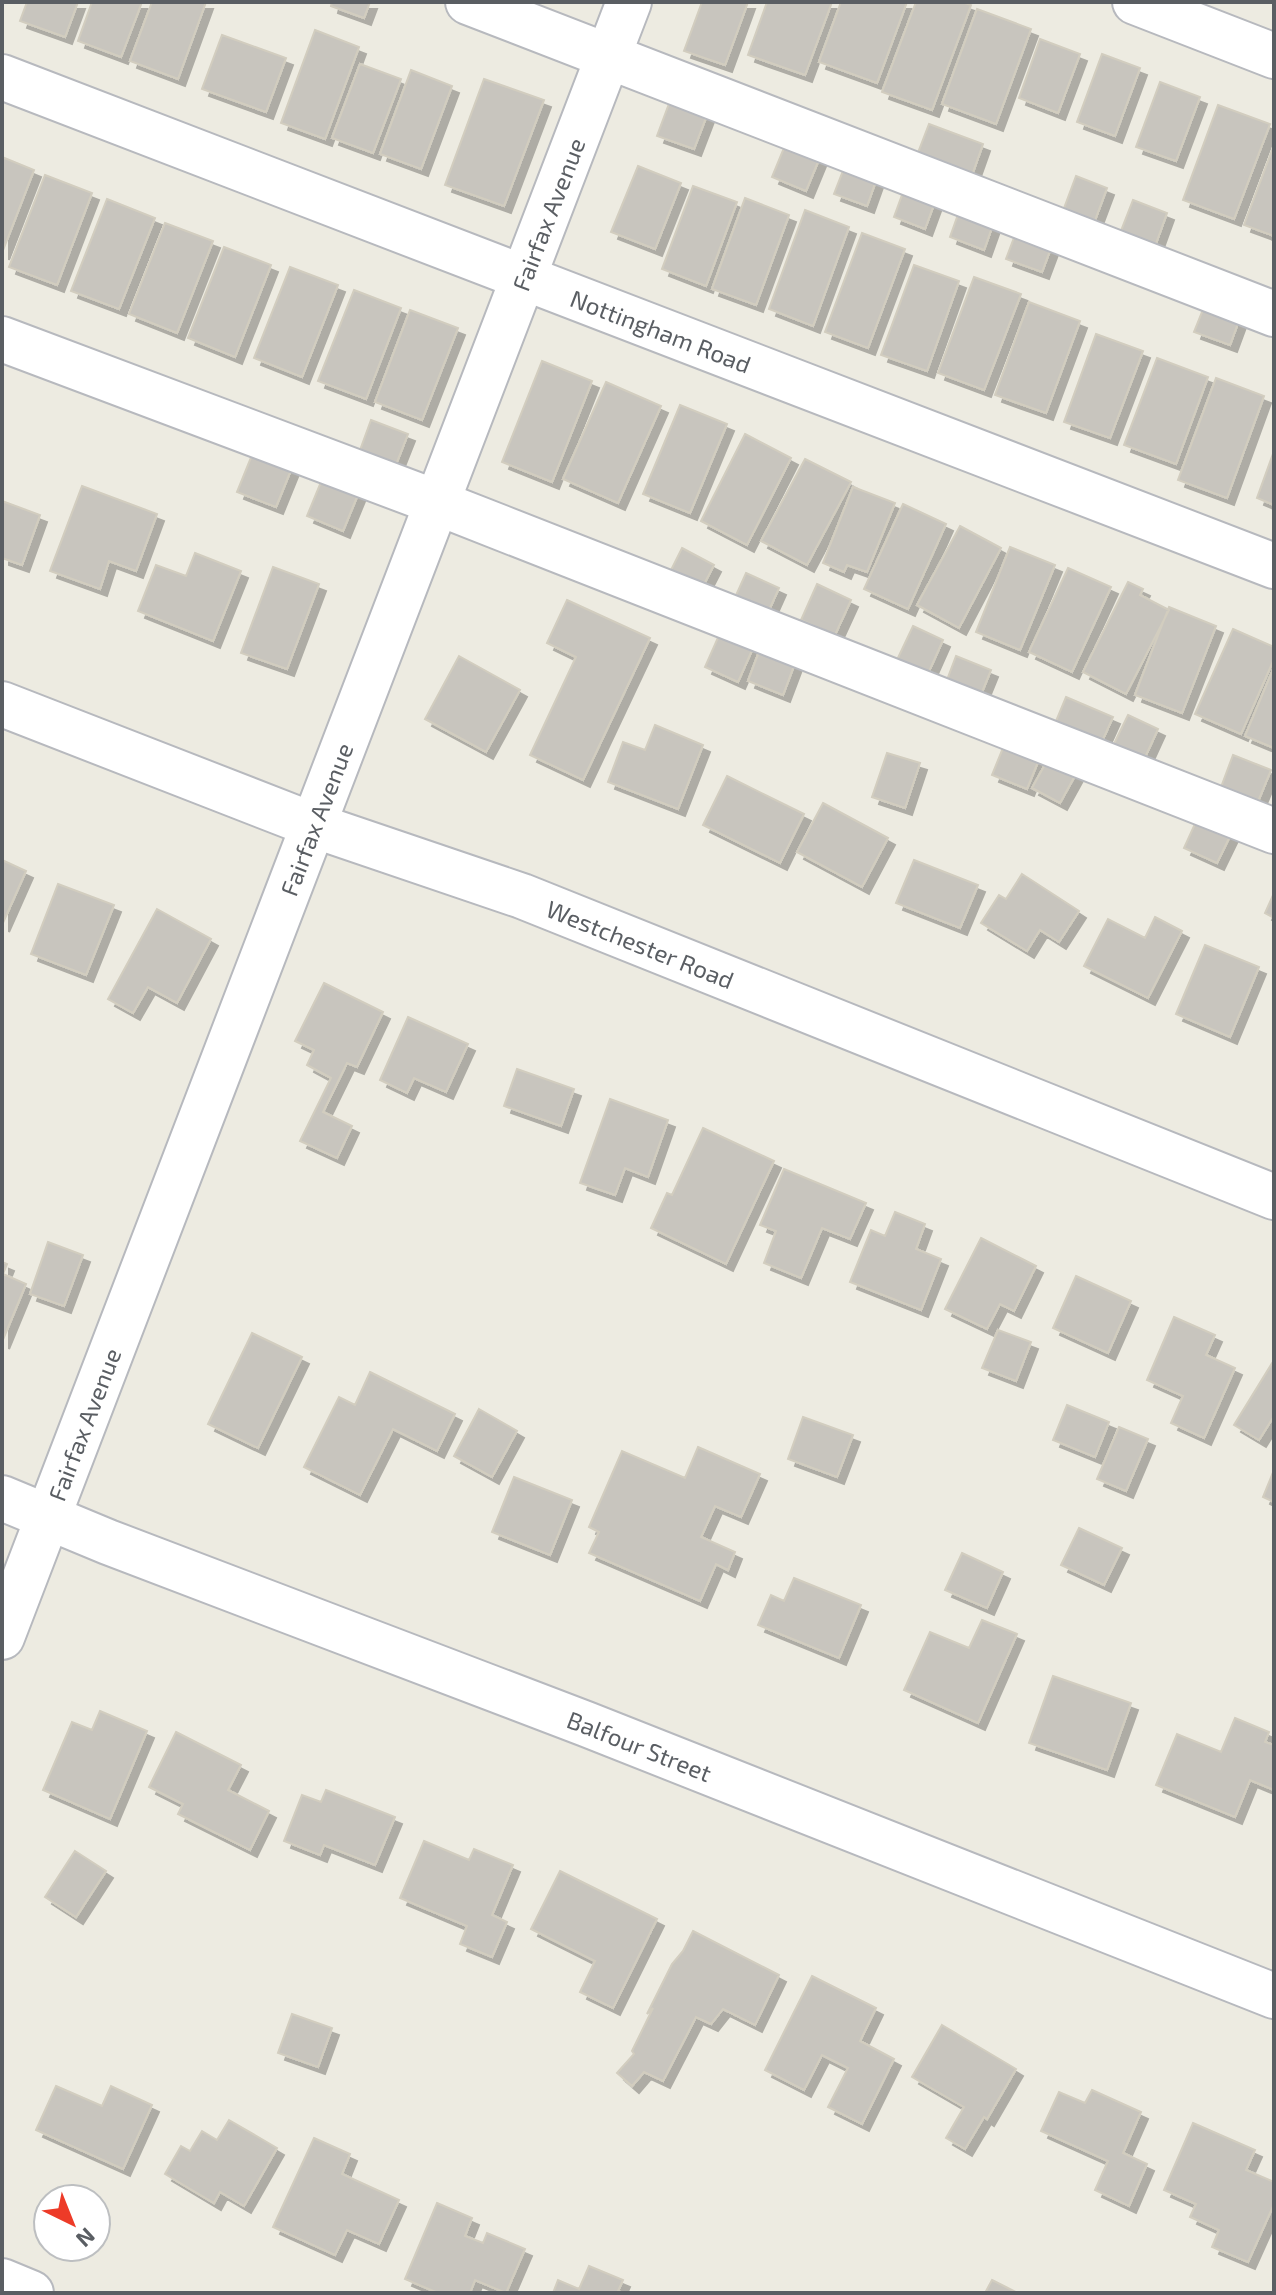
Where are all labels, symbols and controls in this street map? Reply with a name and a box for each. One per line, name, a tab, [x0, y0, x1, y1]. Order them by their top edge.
street label: Fairfax Avenue	[505, 134, 590, 295]
street label: Nottingham Road	[567, 283, 755, 378]
street label: Fairfax Avenue	[273, 739, 358, 900]
street label: Westchester Road	[543, 893, 738, 994]
street label: Fairfax Avenue	[41, 1344, 126, 1505]
street label: Balfour Street	[564, 1704, 716, 1787]
north arrow	[32, 2183, 112, 2263]
text: N	[72, 2223, 101, 2253]

